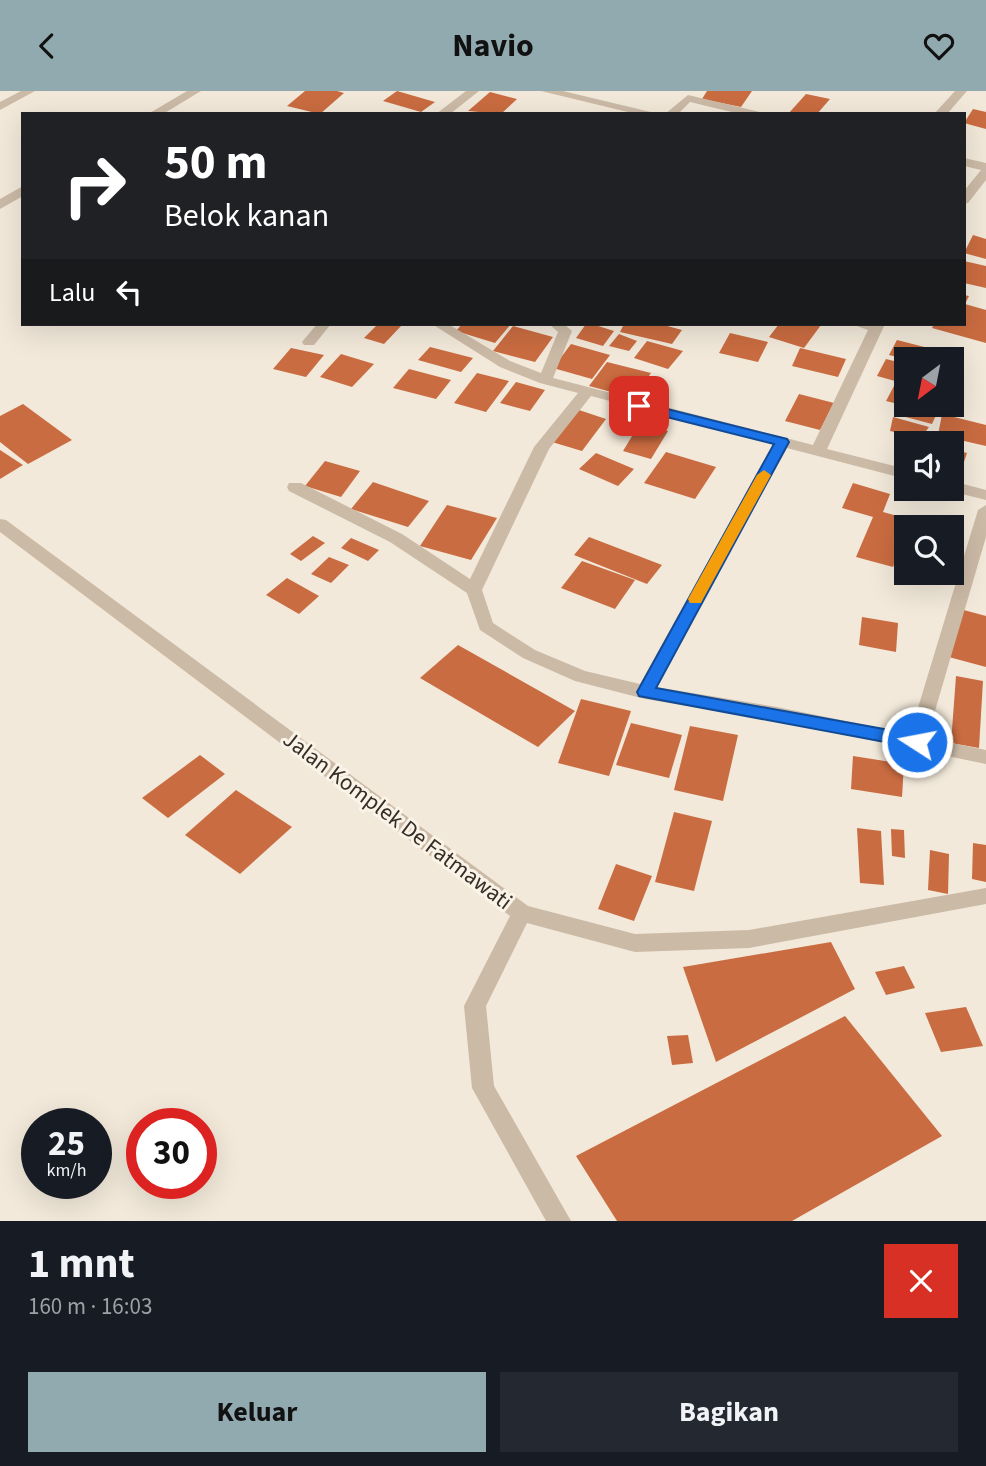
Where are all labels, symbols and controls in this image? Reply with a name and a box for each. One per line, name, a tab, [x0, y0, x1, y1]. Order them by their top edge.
text: Navio	[452, 23, 534, 69]
icon: back	[28, 27, 66, 65]
icon: heart	[920, 27, 958, 65]
text: 50 m	[164, 128, 268, 198]
icon: right	[49, 140, 140, 231]
text: Belok kanan	[164, 193, 329, 239]
icon: left	[110, 273, 148, 311]
text: Lalu	[49, 274, 96, 311]
north arrow	[894, 347, 964, 417]
map controls	[894, 347, 964, 585]
pin	[609, 376, 669, 436]
icon: arrive	[620, 387, 658, 425]
button: sound	[894, 431, 964, 501]
button: search	[894, 515, 964, 585]
position arrow	[880, 705, 954, 779]
street label: Jalan Komplek De Fatmawati	[276, 723, 519, 918]
speed limit sign: 30	[126, 1108, 217, 1199]
text: 25	[48, 1119, 85, 1169]
text: km/h	[47, 1158, 86, 1183]
text: 1 mnt	[28, 1234, 135, 1294]
button: close	[884, 1244, 958, 1318]
text: 160 m · 16:03	[28, 1290, 152, 1323]
button: Keluar	[28, 1372, 486, 1452]
button: Bagikan	[500, 1372, 958, 1452]

